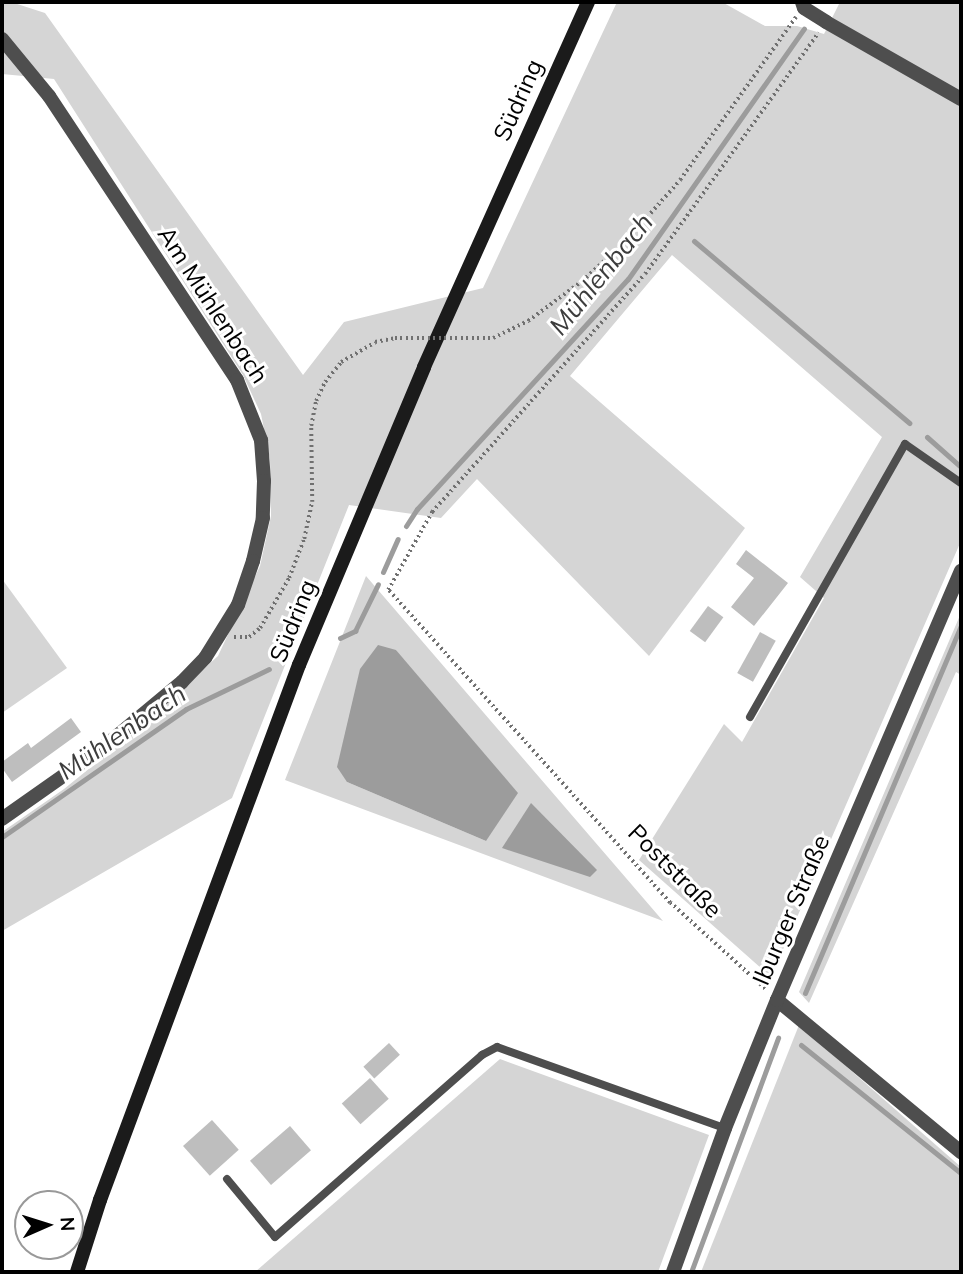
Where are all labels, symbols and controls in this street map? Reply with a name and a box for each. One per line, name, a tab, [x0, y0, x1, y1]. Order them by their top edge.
street label: Südring	[487, 55, 549, 145]
water label: Mühlenbach	[542, 207, 660, 341]
street label: Am Mühlenbach	[152, 221, 274, 389]
street label: Südring	[264, 576, 322, 666]
water label: Mühlenbach	[52, 678, 192, 786]
street label: Poststraße	[622, 818, 728, 924]
street label: Iburger Straße	[746, 831, 836, 989]
north arrow	[14, 1190, 84, 1260]
text: N	[56, 1216, 80, 1232]

